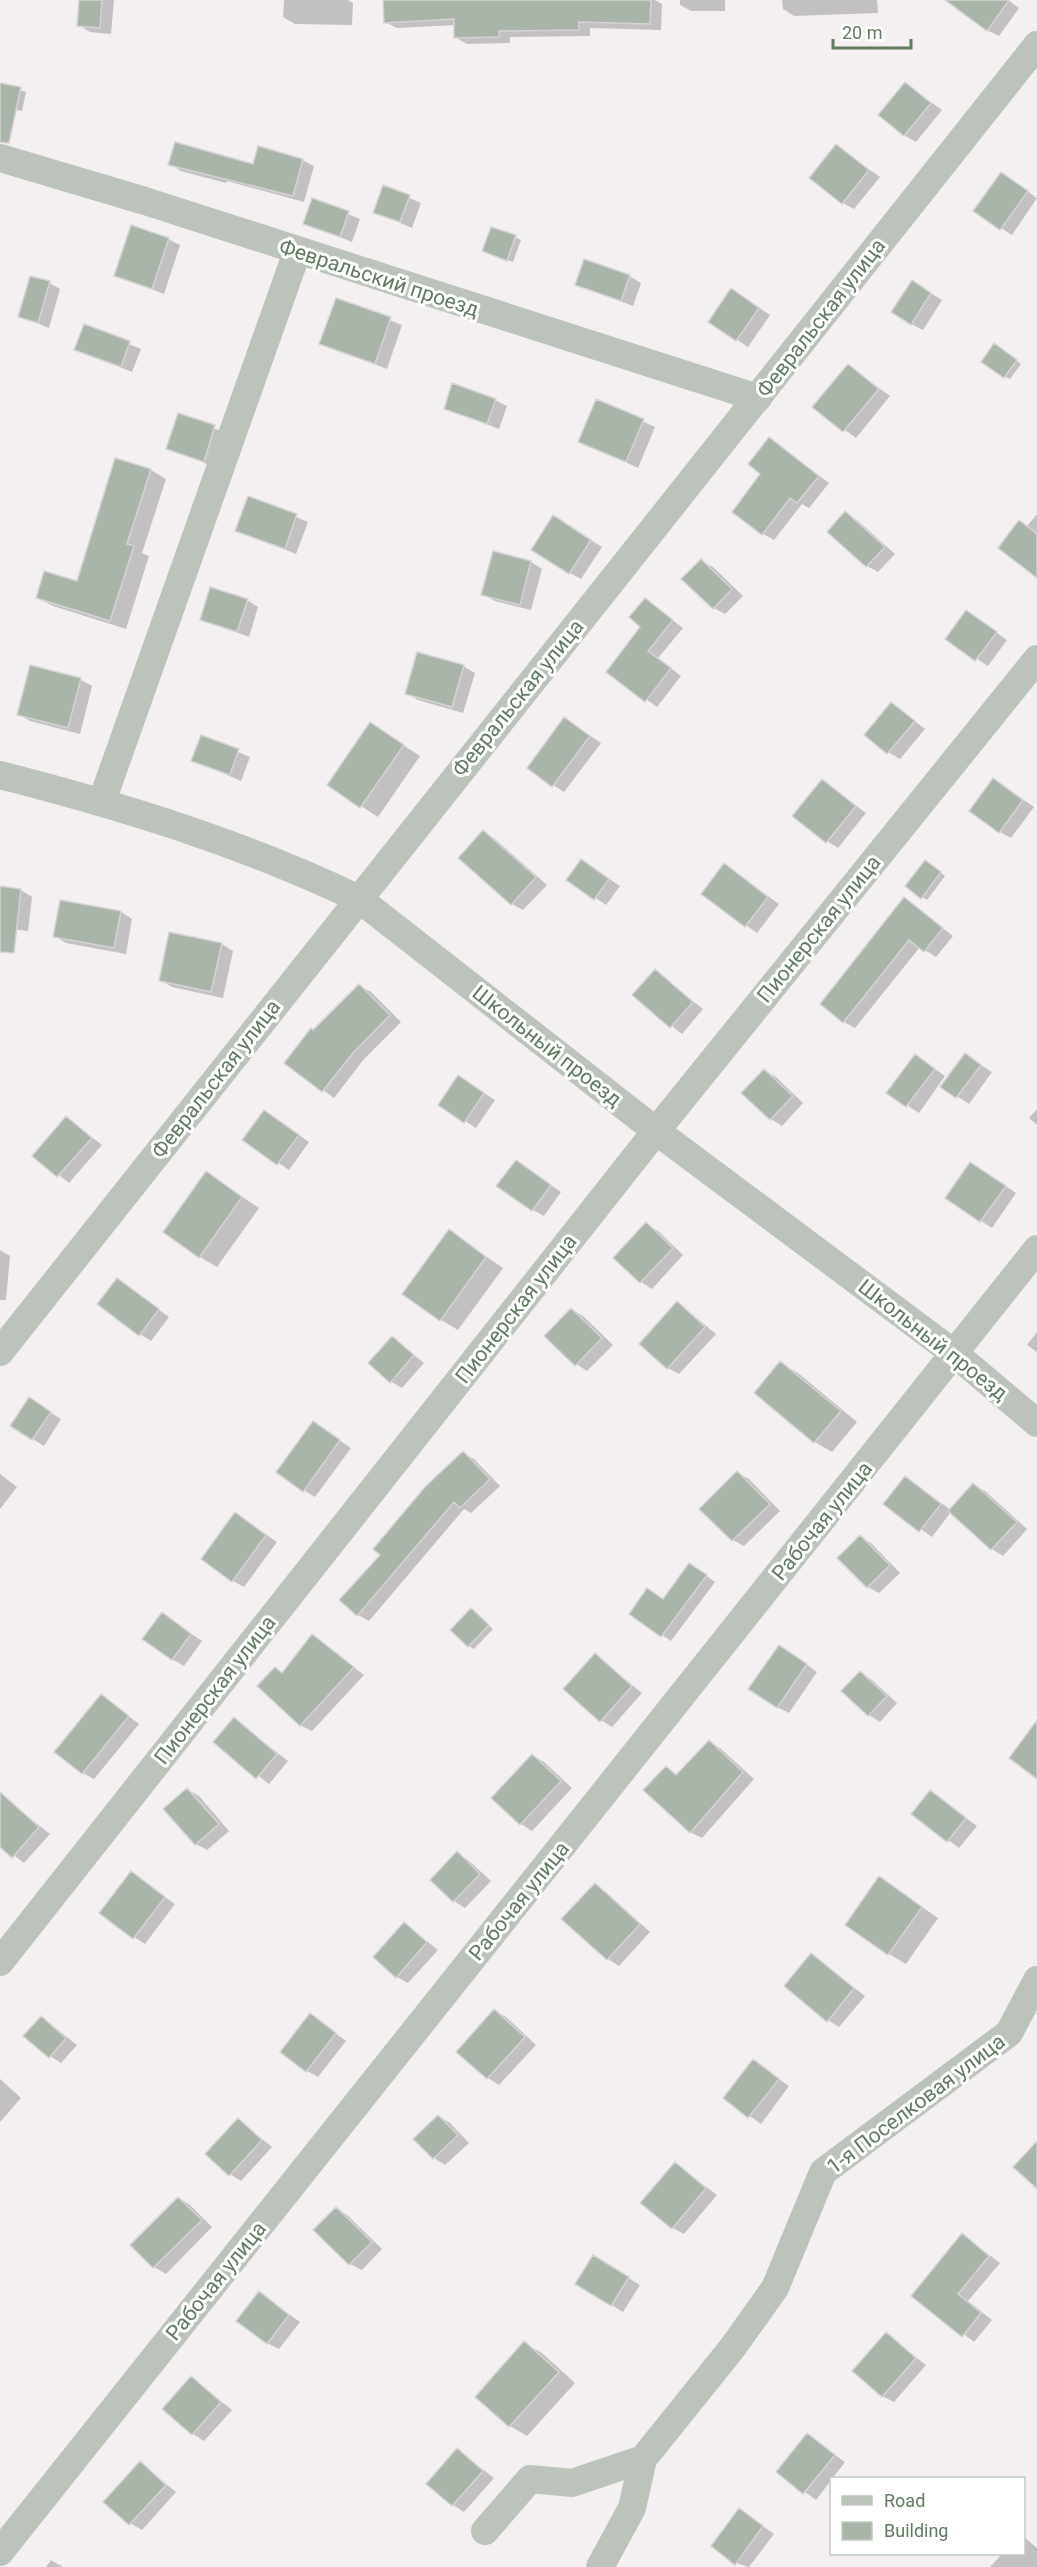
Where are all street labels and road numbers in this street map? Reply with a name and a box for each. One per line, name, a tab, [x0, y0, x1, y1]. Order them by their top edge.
street label: Февральский проезд	[276, 234, 482, 322]
street label: Февральская улица	[752, 234, 890, 402]
street label: Февральская улица	[448, 615, 588, 781]
street label: Пионерская улица	[752, 851, 886, 1007]
street label: Школьный проезд	[468, 980, 626, 1112]
street label: Февральская улица	[147, 995, 285, 1163]
street label: Пионерская улица	[450, 1230, 582, 1388]
street label: Школьный проезд	[854, 1274, 1012, 1406]
street label: Рабочая улица	[767, 1457, 877, 1585]
street label: Пионерская улица	[149, 1611, 281, 1769]
street label: Рабочая улица	[464, 1837, 574, 1965]
street label: 1-я Поселковая улица	[822, 2029, 1010, 2179]
street label: Рабочая улица	[161, 2217, 271, 2345]

